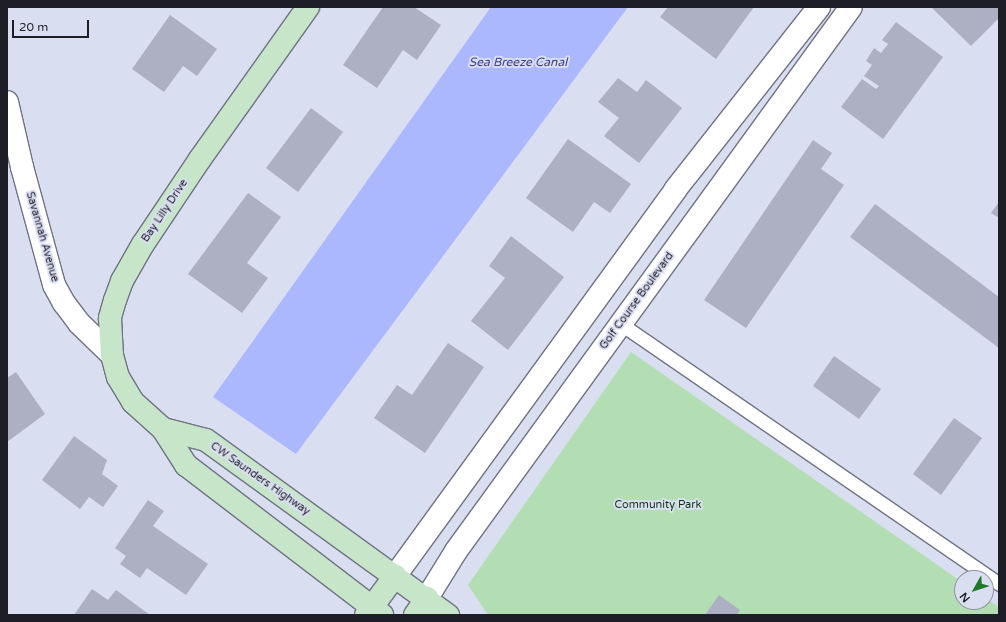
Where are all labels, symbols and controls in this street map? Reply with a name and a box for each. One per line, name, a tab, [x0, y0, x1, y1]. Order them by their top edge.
scale bar	[14, 12, 91, 38]
text: 20 m	[19, 20, 48, 34]
water label: Sea Breeze Canal	[469, 56, 567, 70]
street label: Bay Lilly Drive	[139, 177, 191, 245]
street label: Savannah Avenue	[23, 190, 61, 284]
street label: Golf Course Boulevard	[597, 250, 677, 352]
street label: CW Saunders Highway	[208, 440, 312, 518]
park label: Community Park	[615, 498, 701, 512]
north arrow	[954, 570, 994, 610]
text: N	[957, 590, 973, 605]

